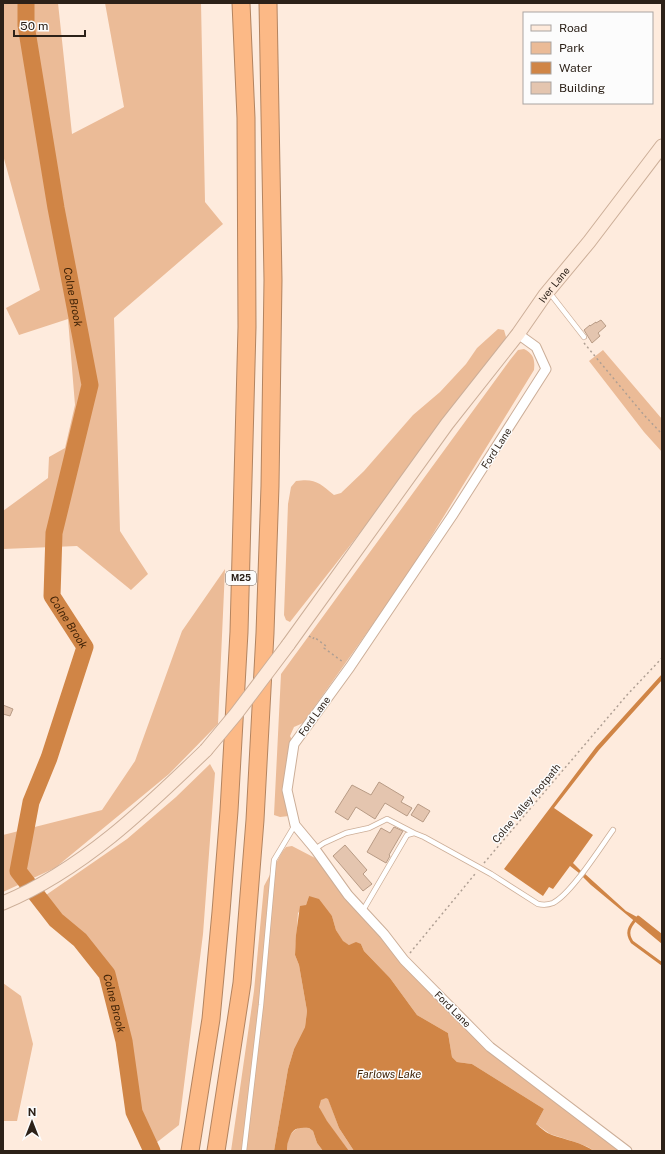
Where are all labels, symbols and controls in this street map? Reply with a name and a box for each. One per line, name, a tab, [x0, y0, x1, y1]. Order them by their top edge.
scale bar	[14, 12, 85, 38]
legend	[523, 12, 653, 104]
text: 50 m	[20, 19, 48, 33]
text: Road	[559, 21, 587, 35]
text: Park	[559, 41, 585, 55]
text: Water	[559, 61, 593, 75]
text: Building	[559, 81, 605, 95]
street label: Iver Lane	[536, 264, 572, 305]
water label: Colne Brook	[62, 266, 85, 328]
street label: Ford Lane	[478, 425, 514, 471]
road number: M25	[226, 571, 256, 585]
water label: Colne Brook	[47, 593, 90, 651]
street label: Ford Lane	[296, 693, 333, 738]
street label: Colne Valley footpath	[489, 761, 563, 845]
water label: Colne Brook	[101, 972, 128, 1034]
street label: Ford Lane	[432, 988, 474, 1030]
water label: Farlows Lake	[357, 1068, 421, 1080]
north arrow	[12, 1102, 52, 1142]
text: N	[28, 1106, 36, 1118]

